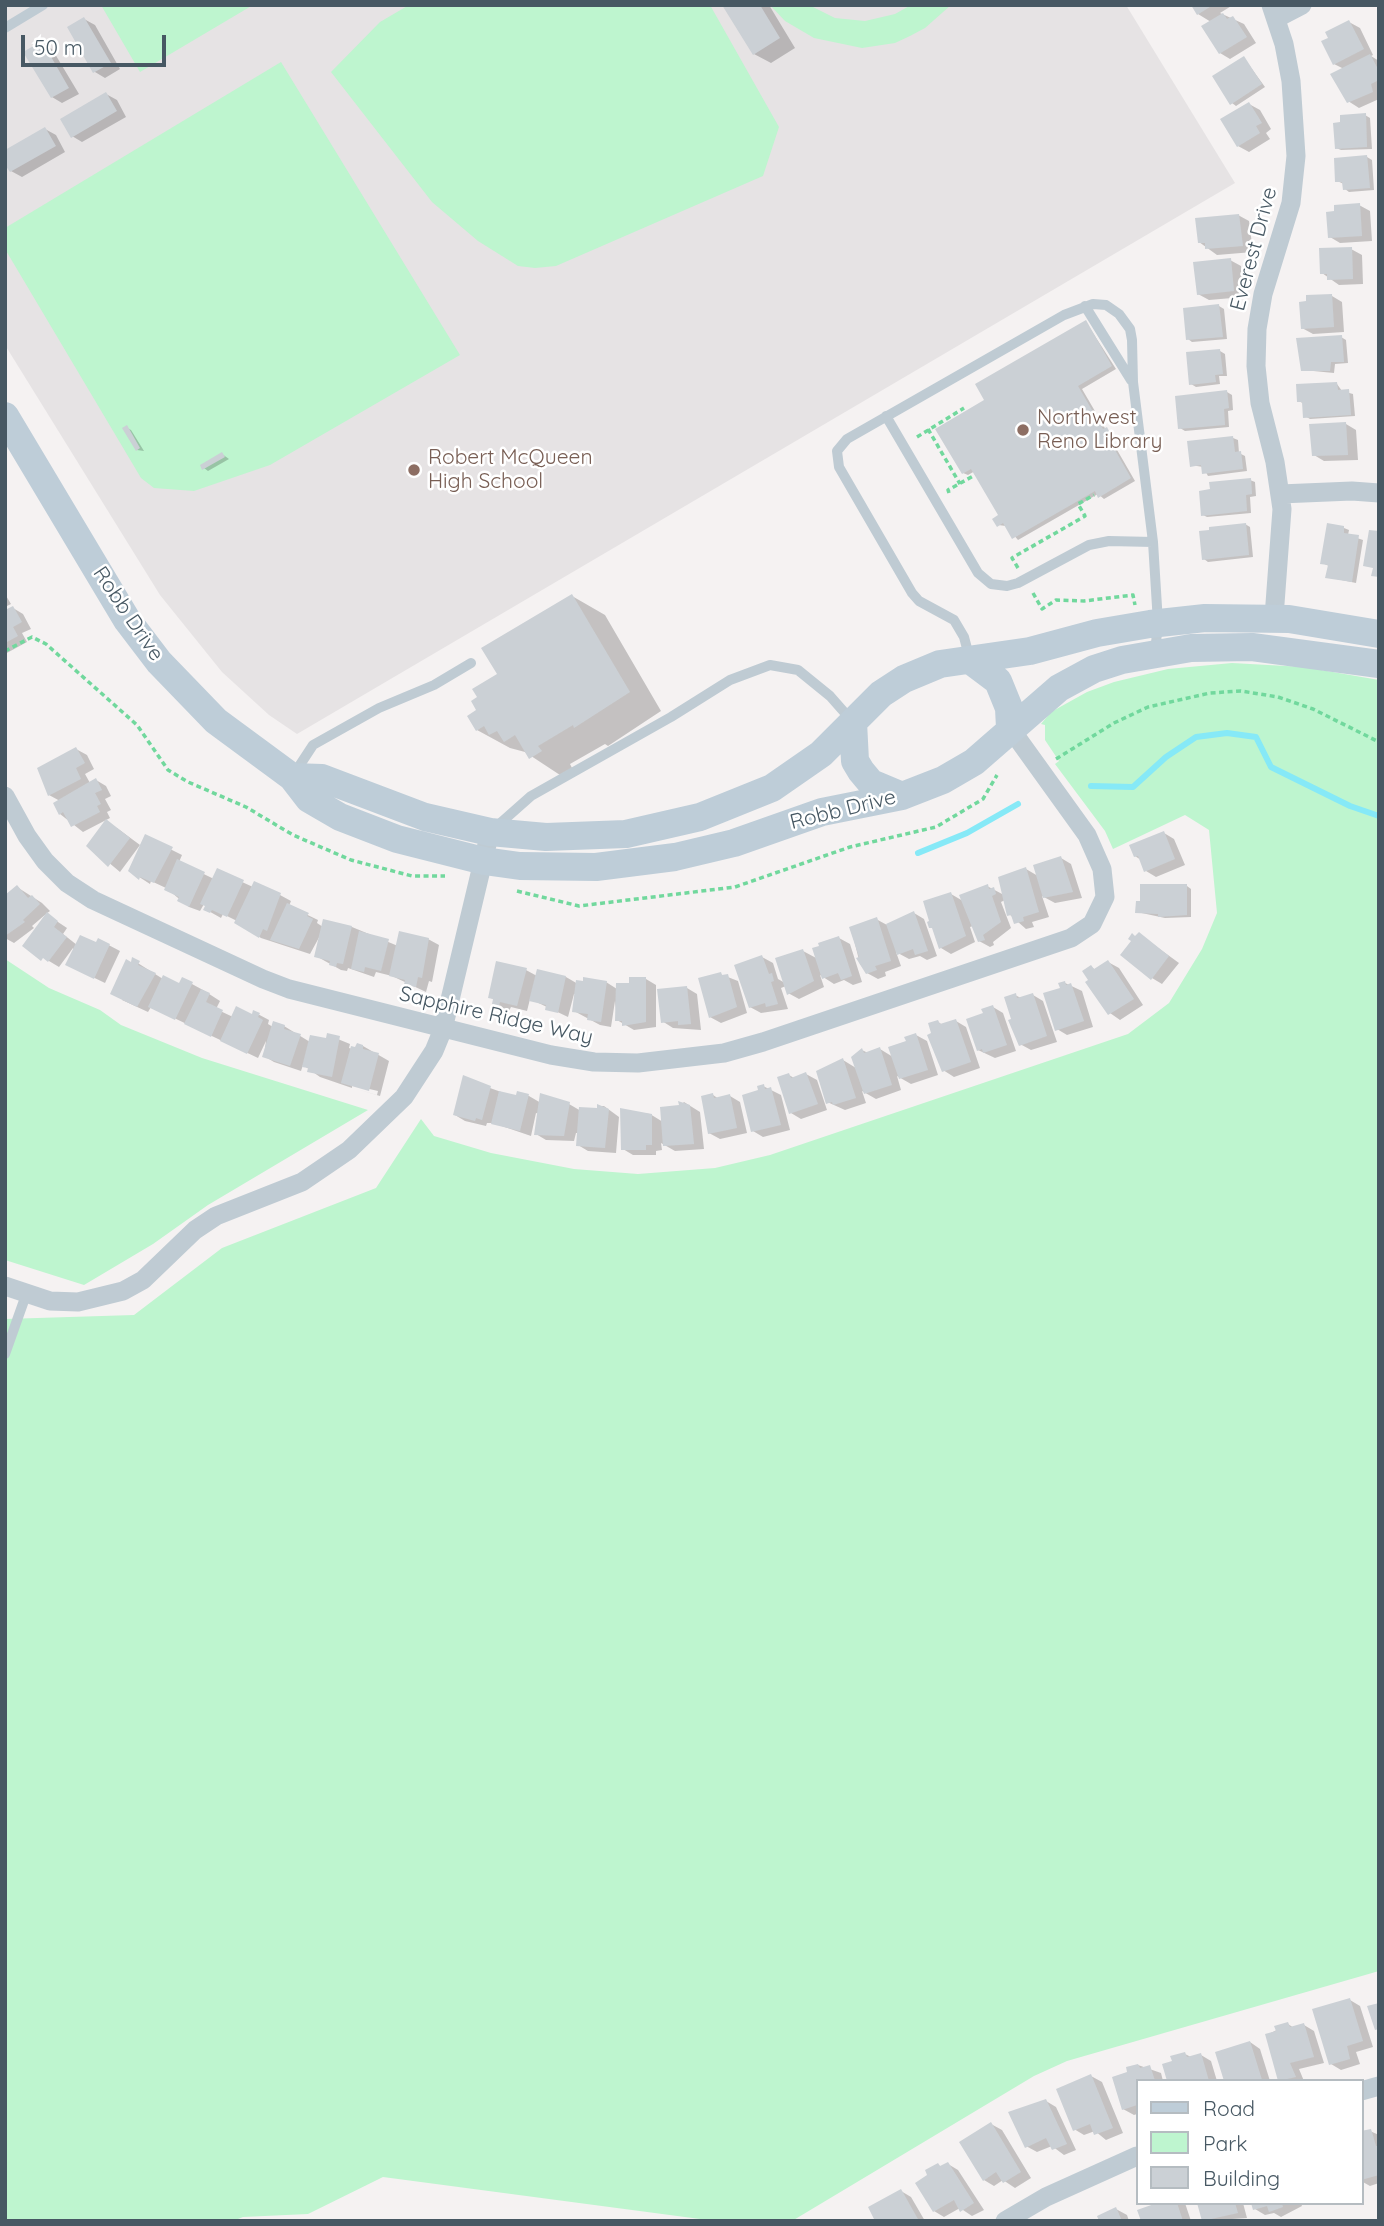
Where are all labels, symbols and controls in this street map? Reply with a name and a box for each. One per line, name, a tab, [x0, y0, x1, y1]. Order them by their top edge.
scale bar	[24, 21, 170, 65]
text: 50 m	[34, 34, 83, 60]
street label: Everest Drive	[1225, 184, 1283, 314]
place label: Northwest Reno Library	[1037, 405, 1162, 455]
marker: Northwest Reno Library	[1015, 422, 1031, 438]
place label: Robert McQueen High School	[428, 445, 593, 495]
marker: Robert McQueen High School	[406, 462, 422, 478]
street label: Robb Drive	[87, 562, 169, 666]
street label: Robb Drive	[787, 785, 899, 835]
street label: Sapphire Ridge Way	[397, 981, 595, 1051]
legend	[1136, 2079, 1363, 2205]
text: Road	[1203, 2095, 1255, 2121]
text: Park	[1203, 2130, 1247, 2156]
text: Building	[1203, 2165, 1280, 2191]

